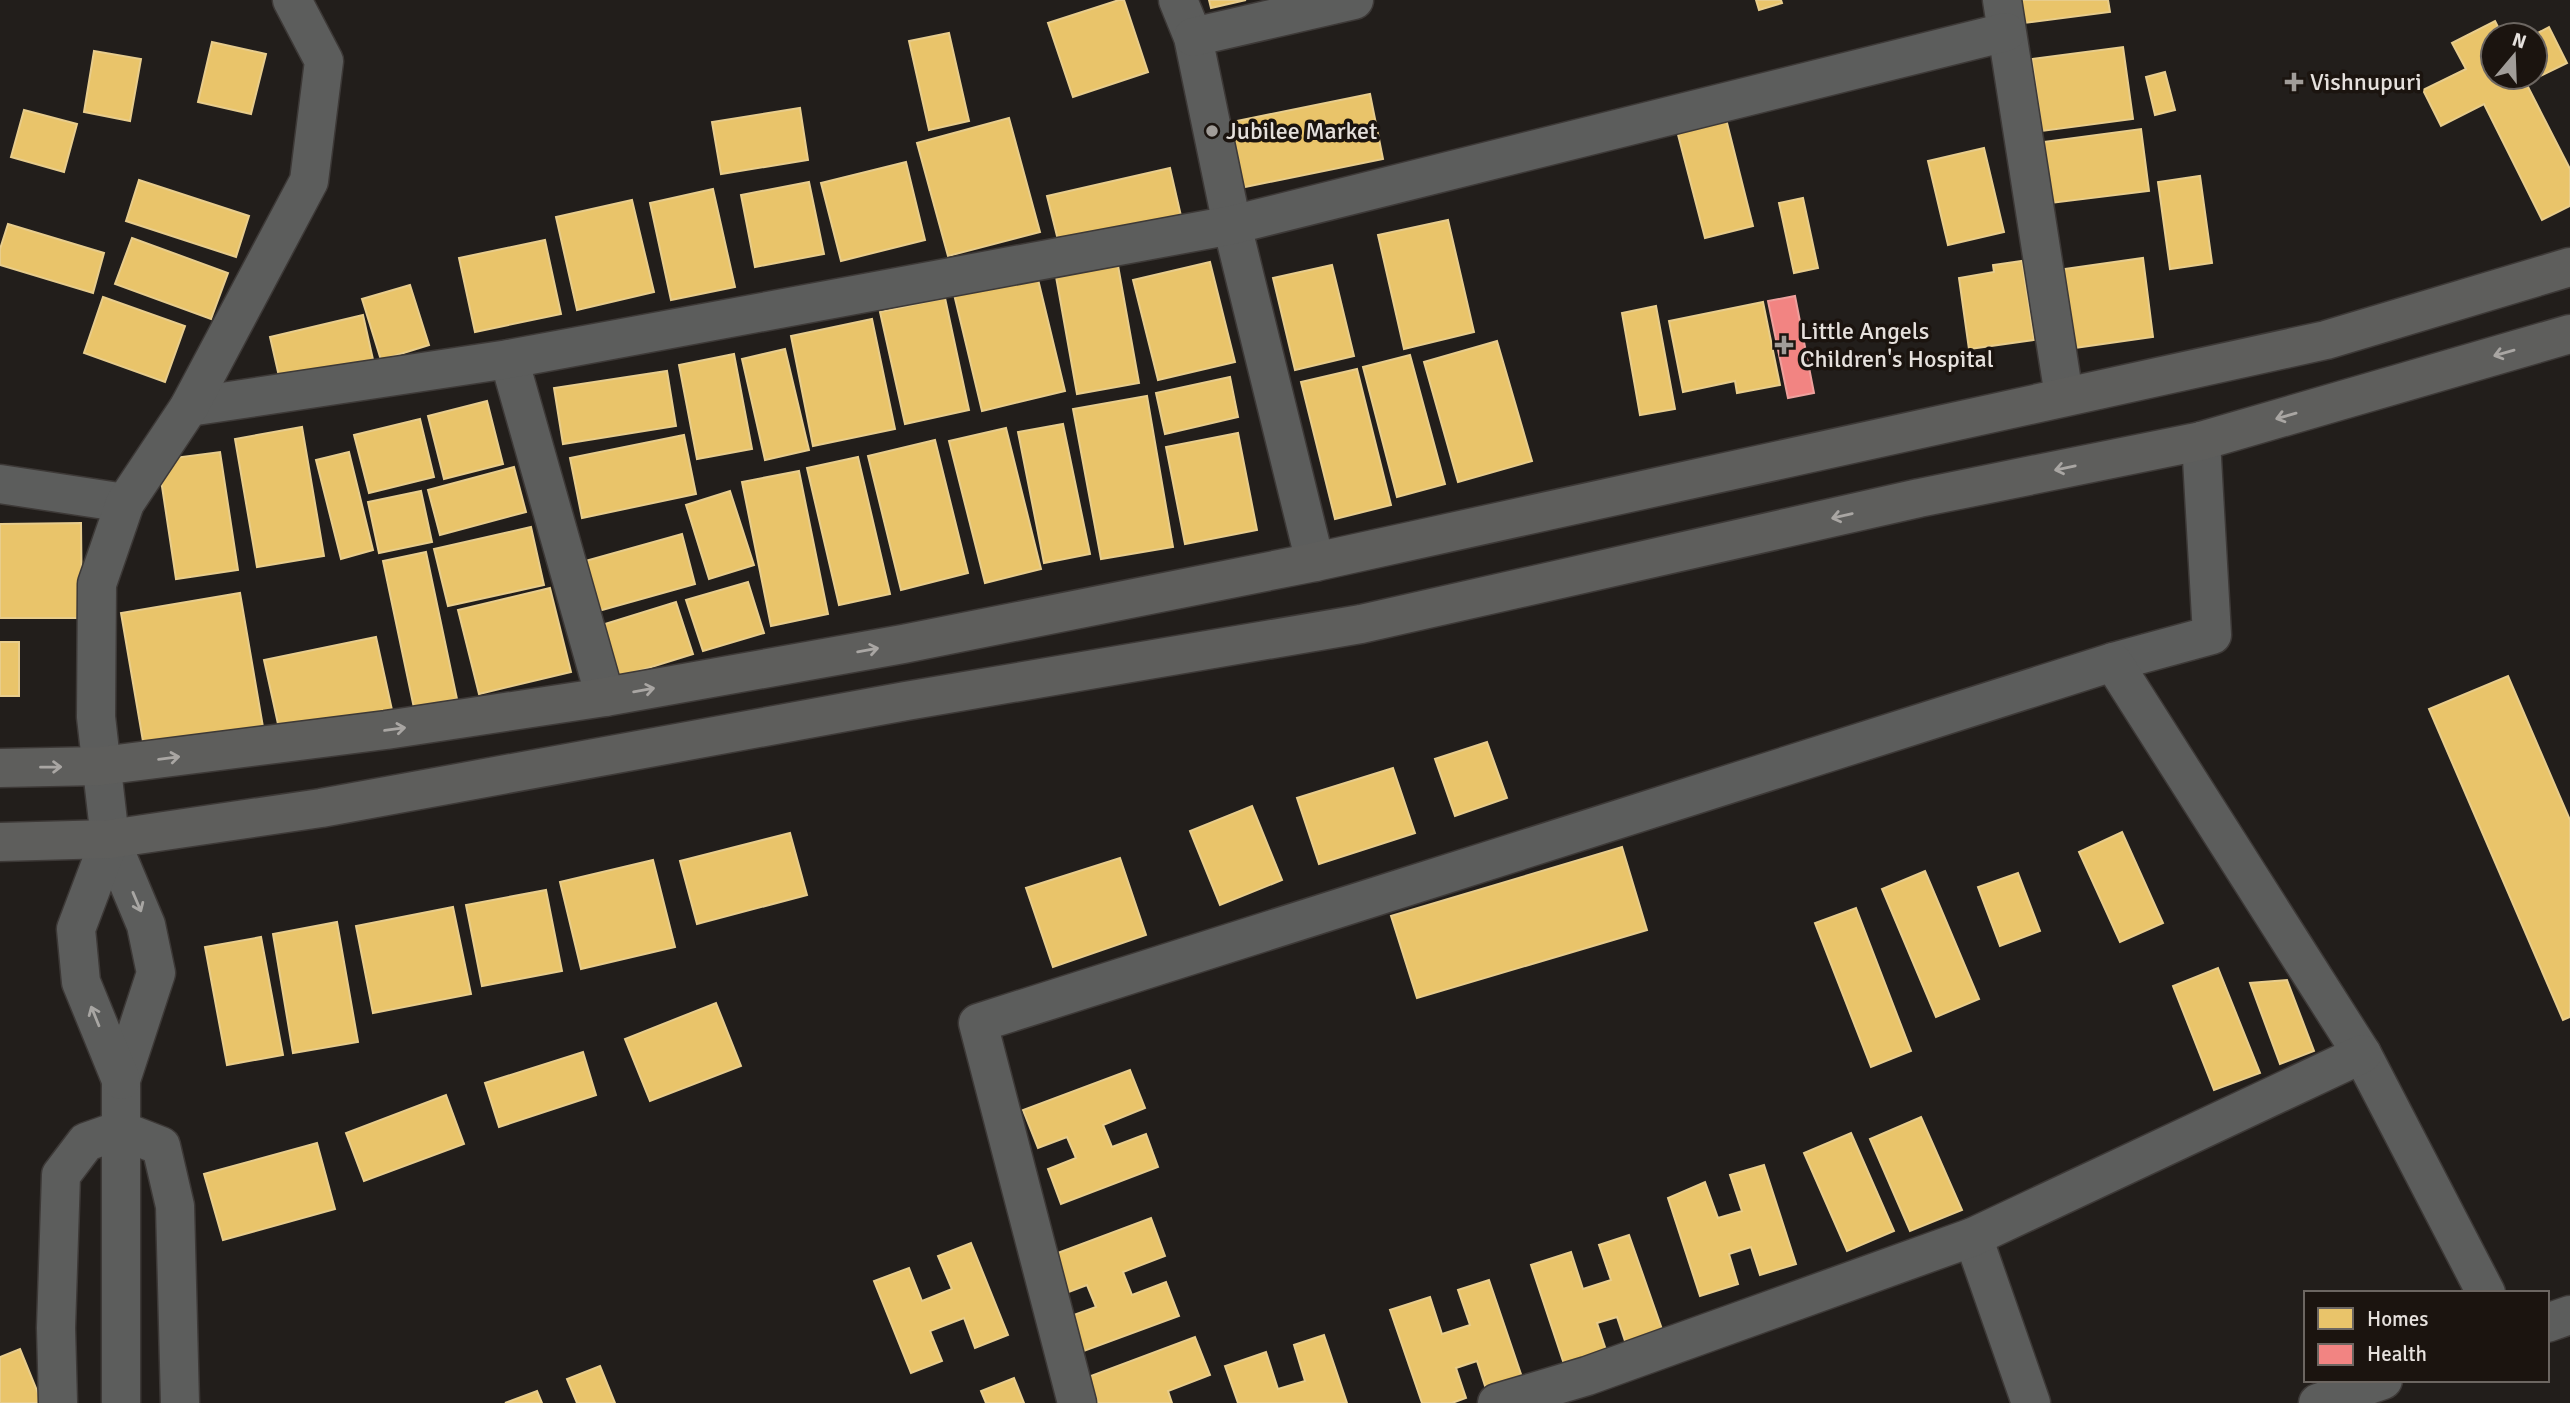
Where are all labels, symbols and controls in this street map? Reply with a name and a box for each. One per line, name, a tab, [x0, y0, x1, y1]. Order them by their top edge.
north arrow	[2479, 21, 2549, 91]
text: N	[2509, 27, 2529, 54]
place label: Vishnupuri	[2310, 67, 2422, 97]
marker: Vishnupuri	[2284, 72, 2304, 92]
place label: Jubilee Market	[1226, 116, 1378, 146]
marker: Jubilee Market	[1204, 123, 1220, 139]
place label: Little Angels Children's Hospital	[1800, 316, 1994, 374]
marker: Little Angels Children's Hospital	[1774, 335, 1794, 355]
one-way arrow	[2494, 347, 2516, 360]
one-way arrow	[2275, 411, 2297, 424]
one-way arrow	[2054, 462, 2077, 475]
one-way arrow	[1831, 509, 1854, 523]
one-way arrow	[856, 643, 879, 656]
one-way arrow	[632, 683, 655, 696]
one-way arrow	[383, 722, 406, 735]
one-way arrow	[157, 751, 180, 764]
one-way arrow	[39, 760, 62, 774]
one-way arrow	[131, 891, 144, 913]
one-way arrow	[88, 1006, 101, 1028]
legend	[2304, 1291, 2549, 1382]
text: Homes	[2367, 1306, 2429, 1332]
text: Health	[2367, 1341, 2427, 1367]

